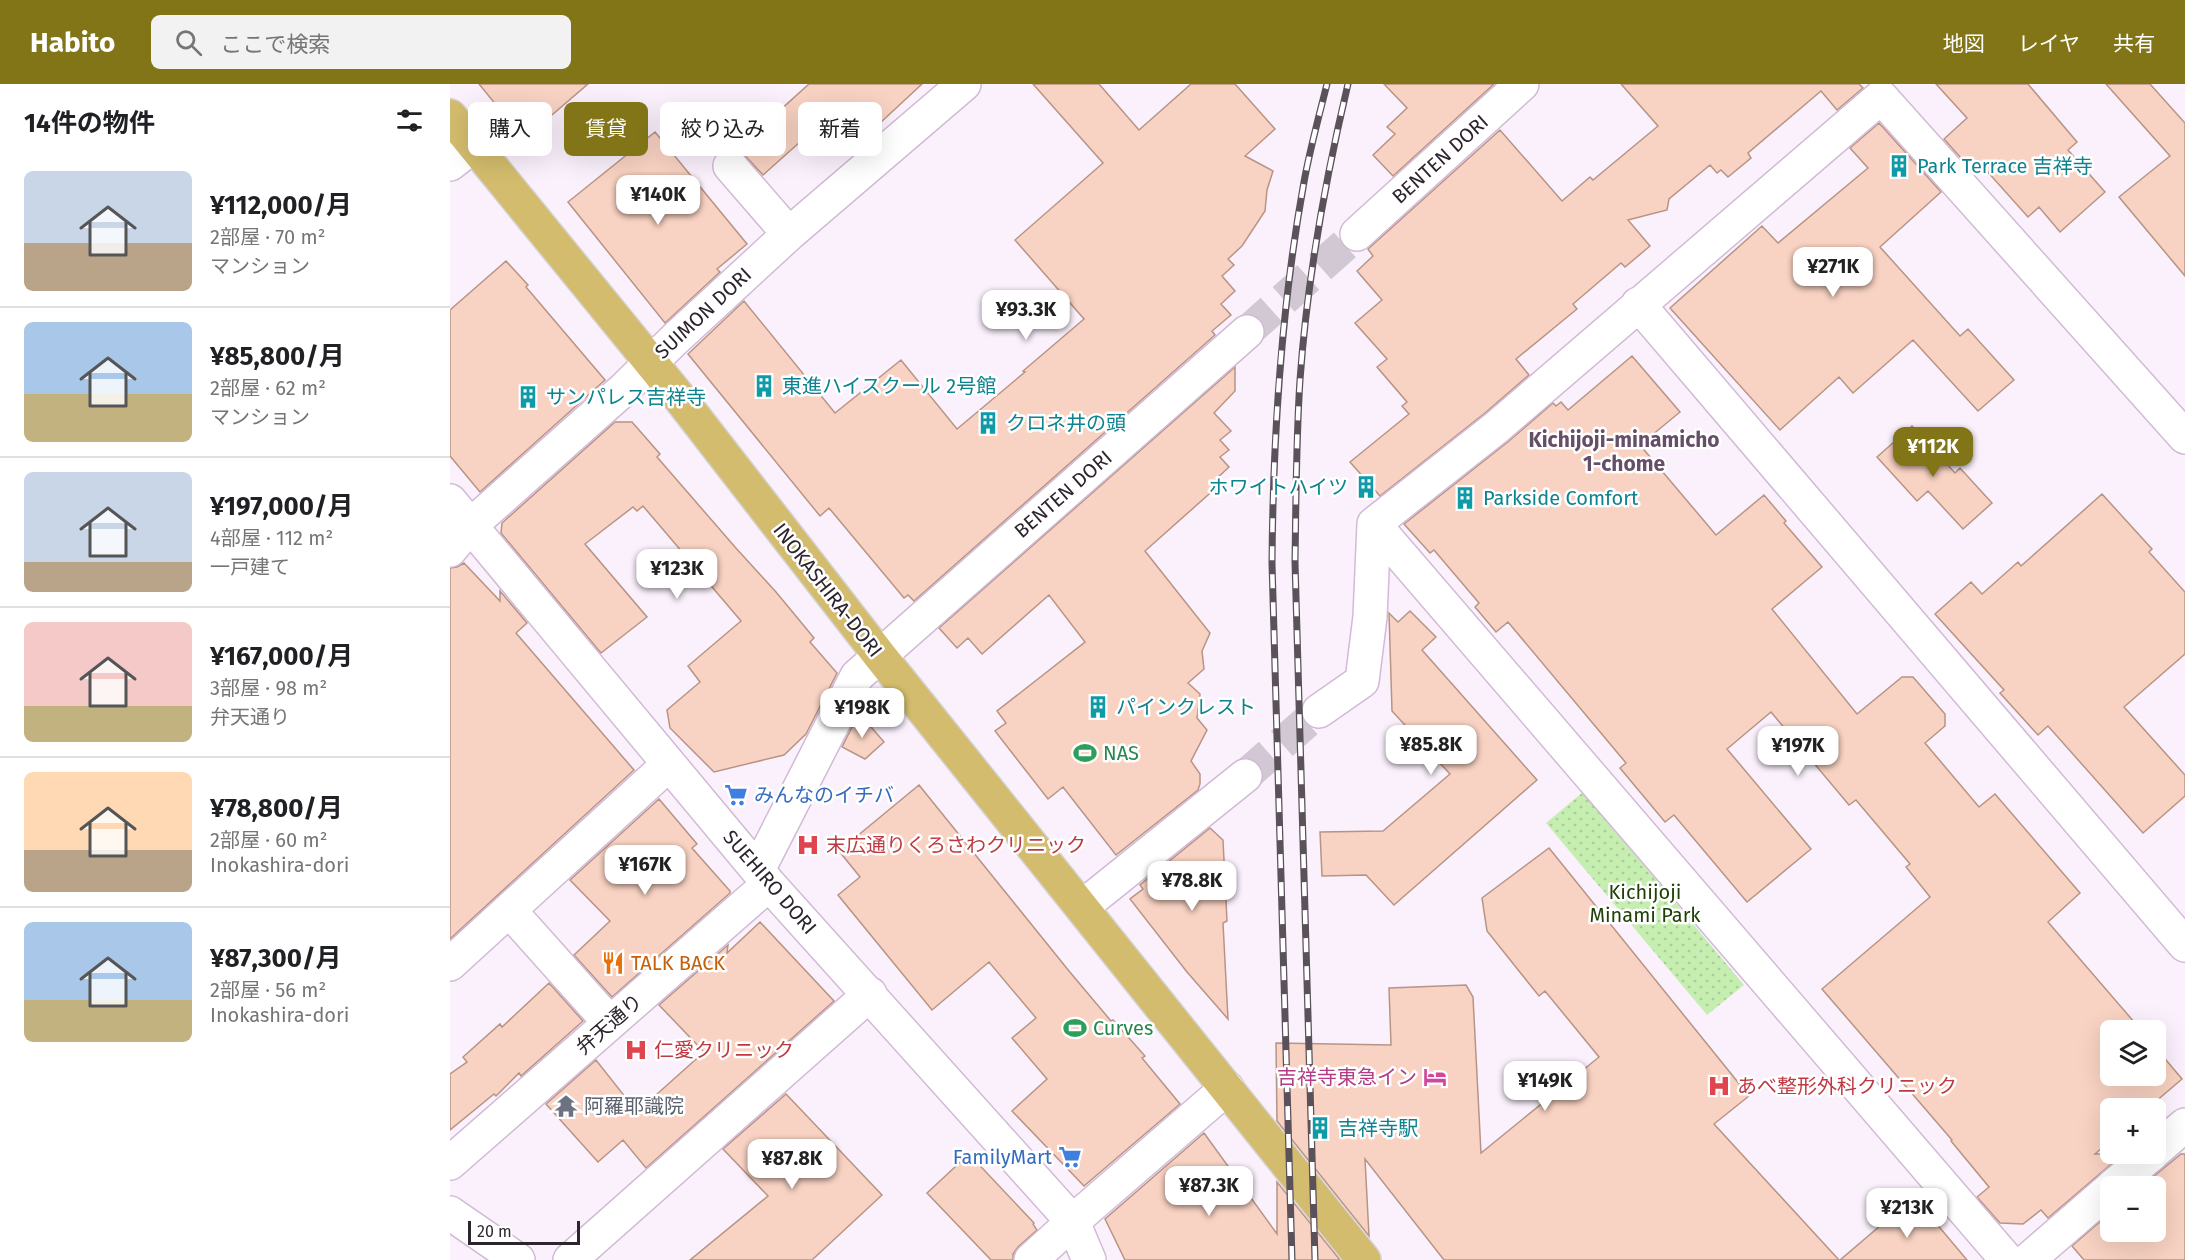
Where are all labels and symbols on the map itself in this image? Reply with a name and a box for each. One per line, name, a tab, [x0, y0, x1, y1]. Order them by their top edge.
street label: BENTEN DORI	[1387, 110, 1493, 208]
building icon: Park Terrace 吉祥寺	[1886, 153, 1912, 179]
place label: Park Terrace 吉祥寺	[1917, 154, 2093, 178]
pin: ¥140K	[616, 175, 700, 226]
pin: ¥271K	[1791, 247, 1875, 298]
street label: SUIMON DORI	[650, 262, 756, 364]
pin: ¥93.3K	[977, 290, 1075, 341]
building icon: 東進ハイスクール 2号館	[751, 373, 777, 399]
place label: 東進ハイスクール 2号館	[782, 374, 996, 398]
building icon: サンパレス吉祥寺	[515, 384, 541, 410]
place label: サンパレス吉祥寺	[546, 385, 706, 409]
building icon: クロネ井の頭	[975, 410, 1001, 436]
place label: クロネ井の頭	[1006, 411, 1126, 435]
district label: Kichijoji-minamicho 1-chome	[1528, 427, 1720, 477]
pin: ¥112K	[1891, 427, 1975, 478]
street label: BENTEN DORI	[1009, 445, 1117, 543]
building icon: ホワイトハイツ	[1353, 474, 1379, 500]
place label: ホワイトハイツ	[1208, 475, 1348, 499]
building icon: Parkside Comfort	[1452, 485, 1478, 511]
place label: Parkside Comfort	[1483, 486, 1639, 510]
street label: INOKASHIRA-DORI	[768, 518, 888, 662]
pin: ¥123K	[635, 549, 719, 600]
pin: ¥198K	[820, 688, 904, 739]
building icon: パインクレスト	[1085, 694, 1111, 720]
place label: パインクレスト	[1116, 695, 1256, 719]
pin: ¥85.8K	[1382, 725, 1480, 776]
pin: ¥197K	[1756, 726, 1840, 777]
sports icon: NAS	[1072, 740, 1098, 766]
place label: NAS	[1103, 741, 1139, 765]
supermarket icon: みんなのイチバ	[723, 782, 749, 808]
place label: みんなのイチバ	[754, 783, 894, 807]
street label: SUEHIRO DORI	[718, 825, 822, 939]
hospital icon: 末広通りくろさわクリニック	[795, 832, 821, 858]
place label: 末広通りくろさわクリニック	[826, 833, 1086, 857]
pin: ¥167K	[603, 845, 687, 896]
pin: ¥78.8K	[1143, 861, 1241, 912]
park label: Kichijoji Minami Park	[1589, 880, 1701, 927]
restaurant icon: TALK BACK	[600, 950, 626, 976]
place label: TALK BACK	[631, 951, 725, 975]
street label: 弁天通り	[571, 989, 647, 1059]
sports icon: Curves	[1062, 1015, 1088, 1041]
place label: Curves	[1093, 1016, 1153, 1040]
hospital icon: 仁愛クリニック	[623, 1037, 649, 1063]
place label: 仁愛クリニック	[654, 1038, 794, 1062]
pin: ¥149K	[1503, 1061, 1587, 1112]
hotel icon: 吉祥寺東急イン	[1422, 1064, 1448, 1090]
place label: 吉祥寺東急イン	[1277, 1065, 1417, 1089]
hospital icon: あべ整形外科クリニック	[1706, 1073, 1732, 1099]
place label: あべ整形外科クリニック	[1737, 1074, 1957, 1098]
temple icon: 阿羅耶識院	[553, 1093, 579, 1119]
place label: 阿羅耶識院	[584, 1094, 684, 1118]
building icon: 吉祥寺駅	[1307, 1115, 1333, 1141]
place label: 吉祥寺駅	[1338, 1116, 1418, 1140]
pin: ¥87.8K	[743, 1139, 841, 1190]
supermarket icon: FamilyMart	[1057, 1144, 1083, 1170]
place label: FamilyMart	[953, 1145, 1053, 1169]
pin: ¥87.3K	[1160, 1166, 1258, 1217]
pin: ¥213K	[1865, 1188, 1949, 1239]
scale bar	[468, 1218, 580, 1246]

